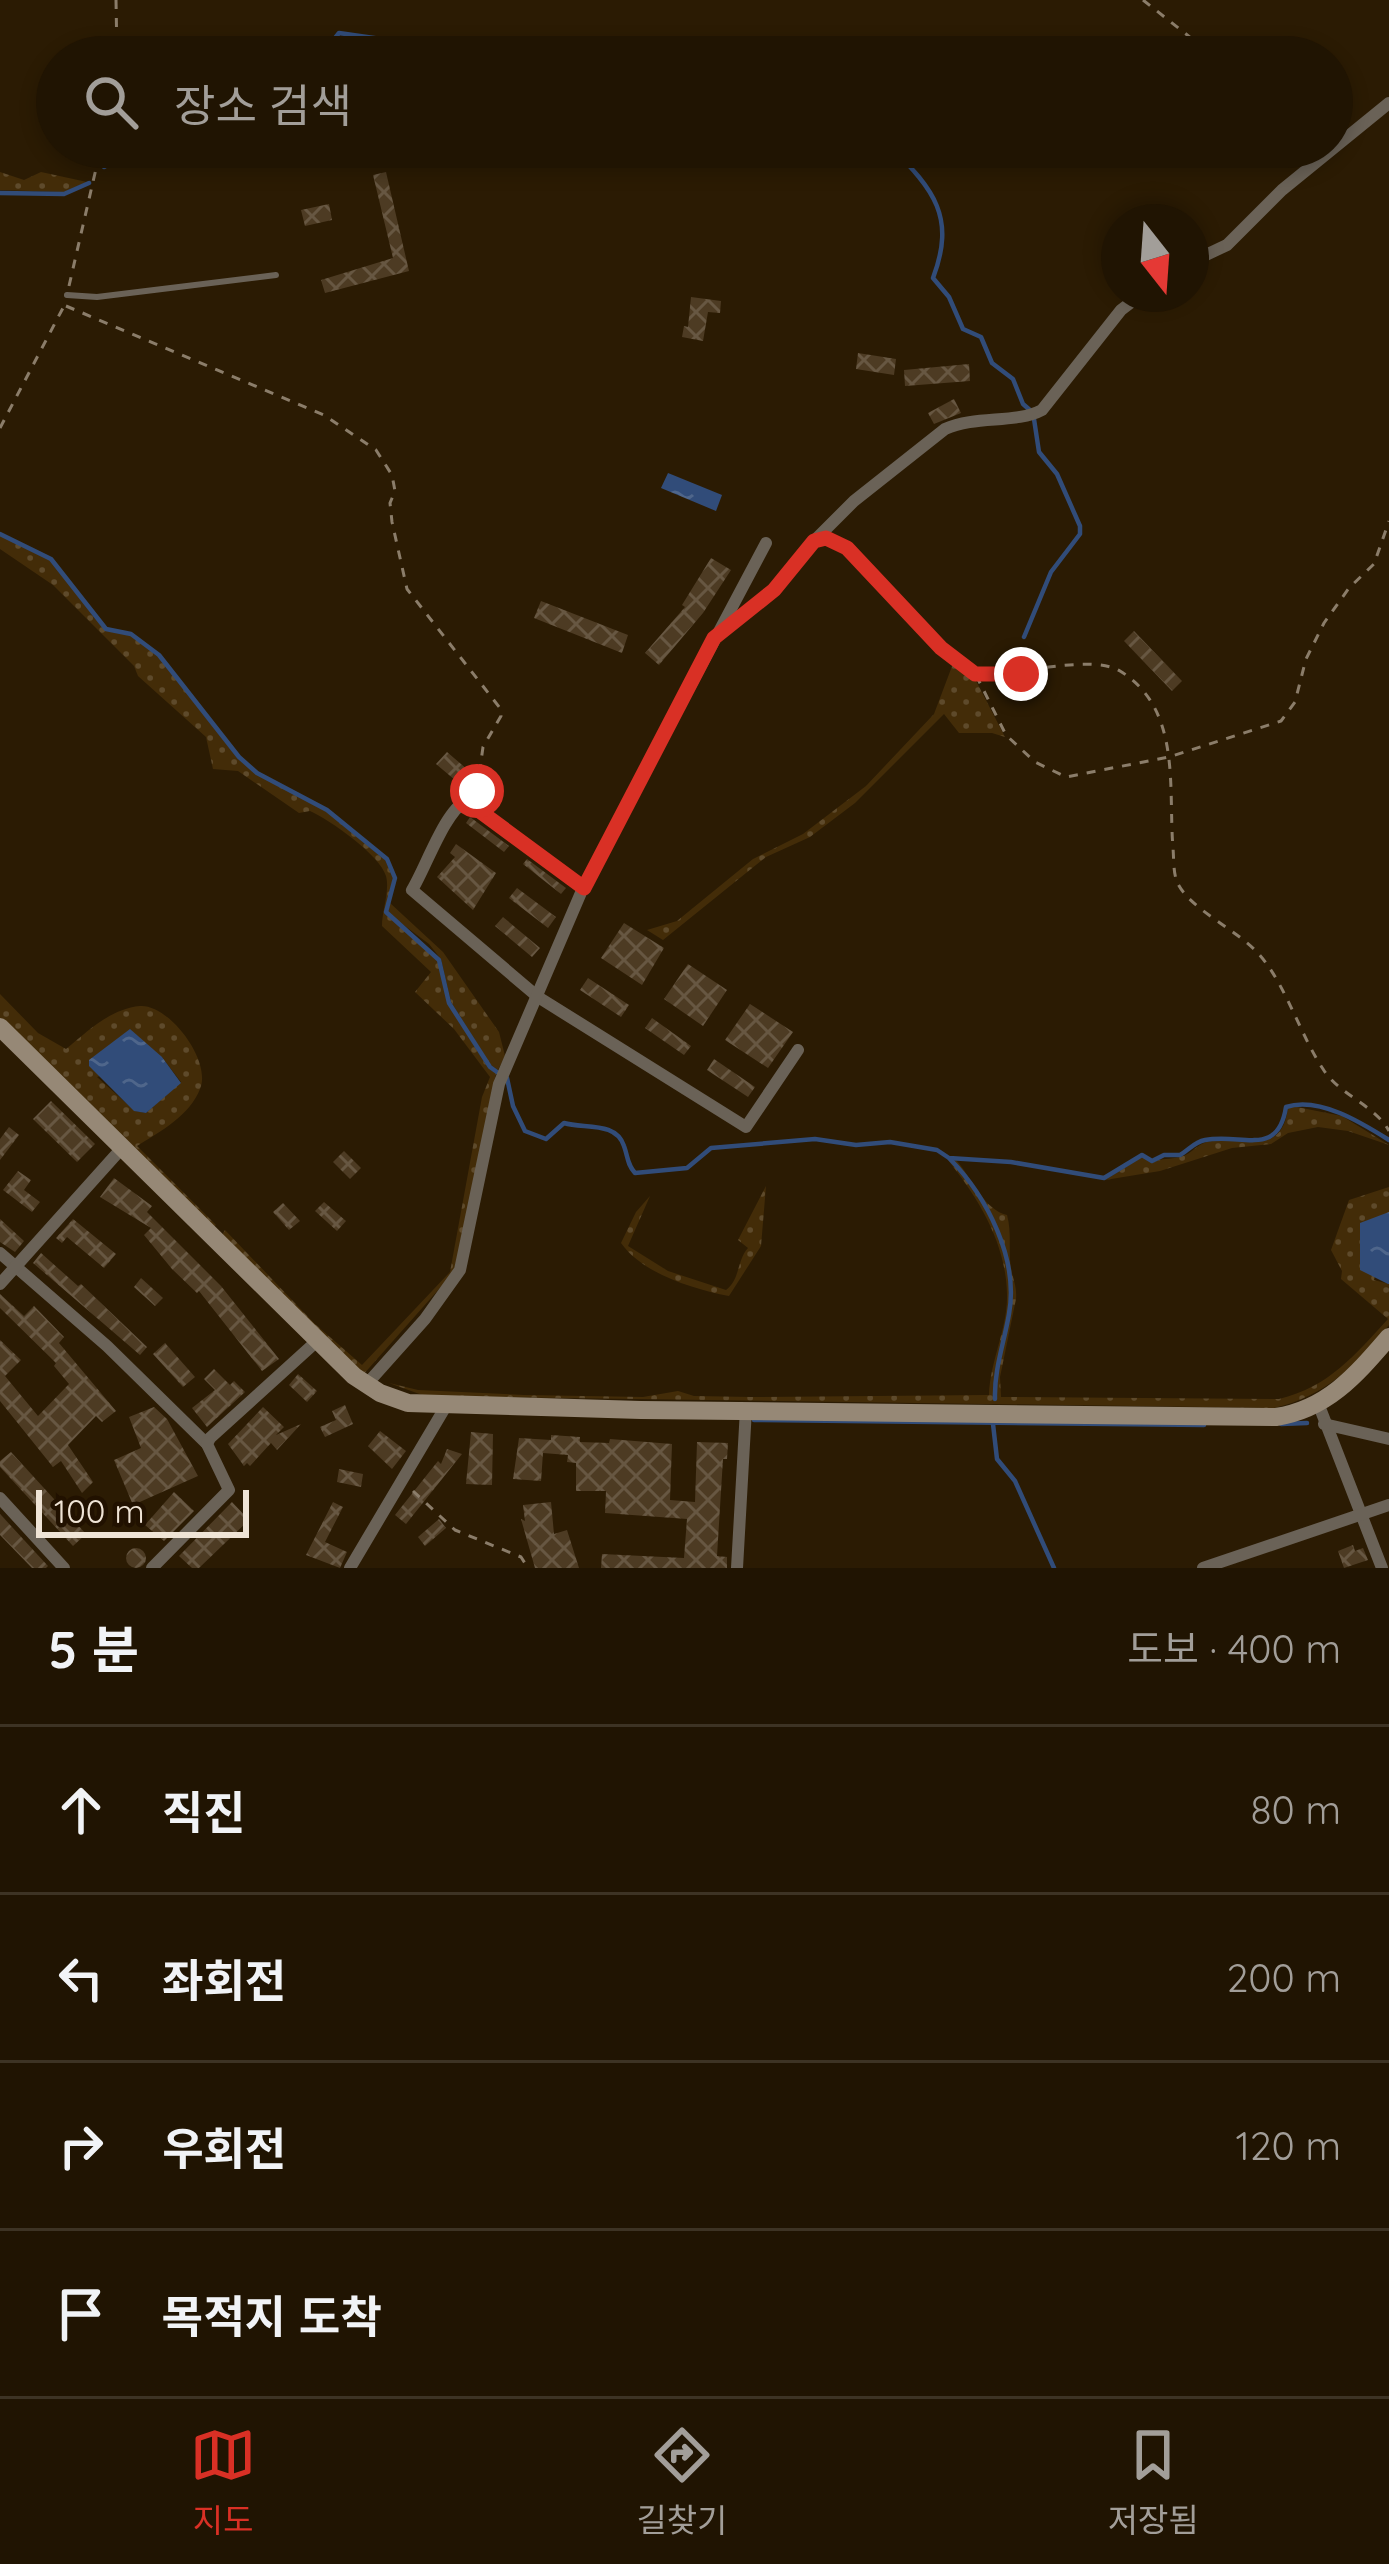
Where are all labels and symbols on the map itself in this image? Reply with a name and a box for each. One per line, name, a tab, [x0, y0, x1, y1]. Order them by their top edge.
north arrow	[1101, 204, 1209, 312]
route end	[994, 647, 1048, 701]
route start	[450, 764, 504, 818]
scale bar	[36, 1484, 249, 1537]

